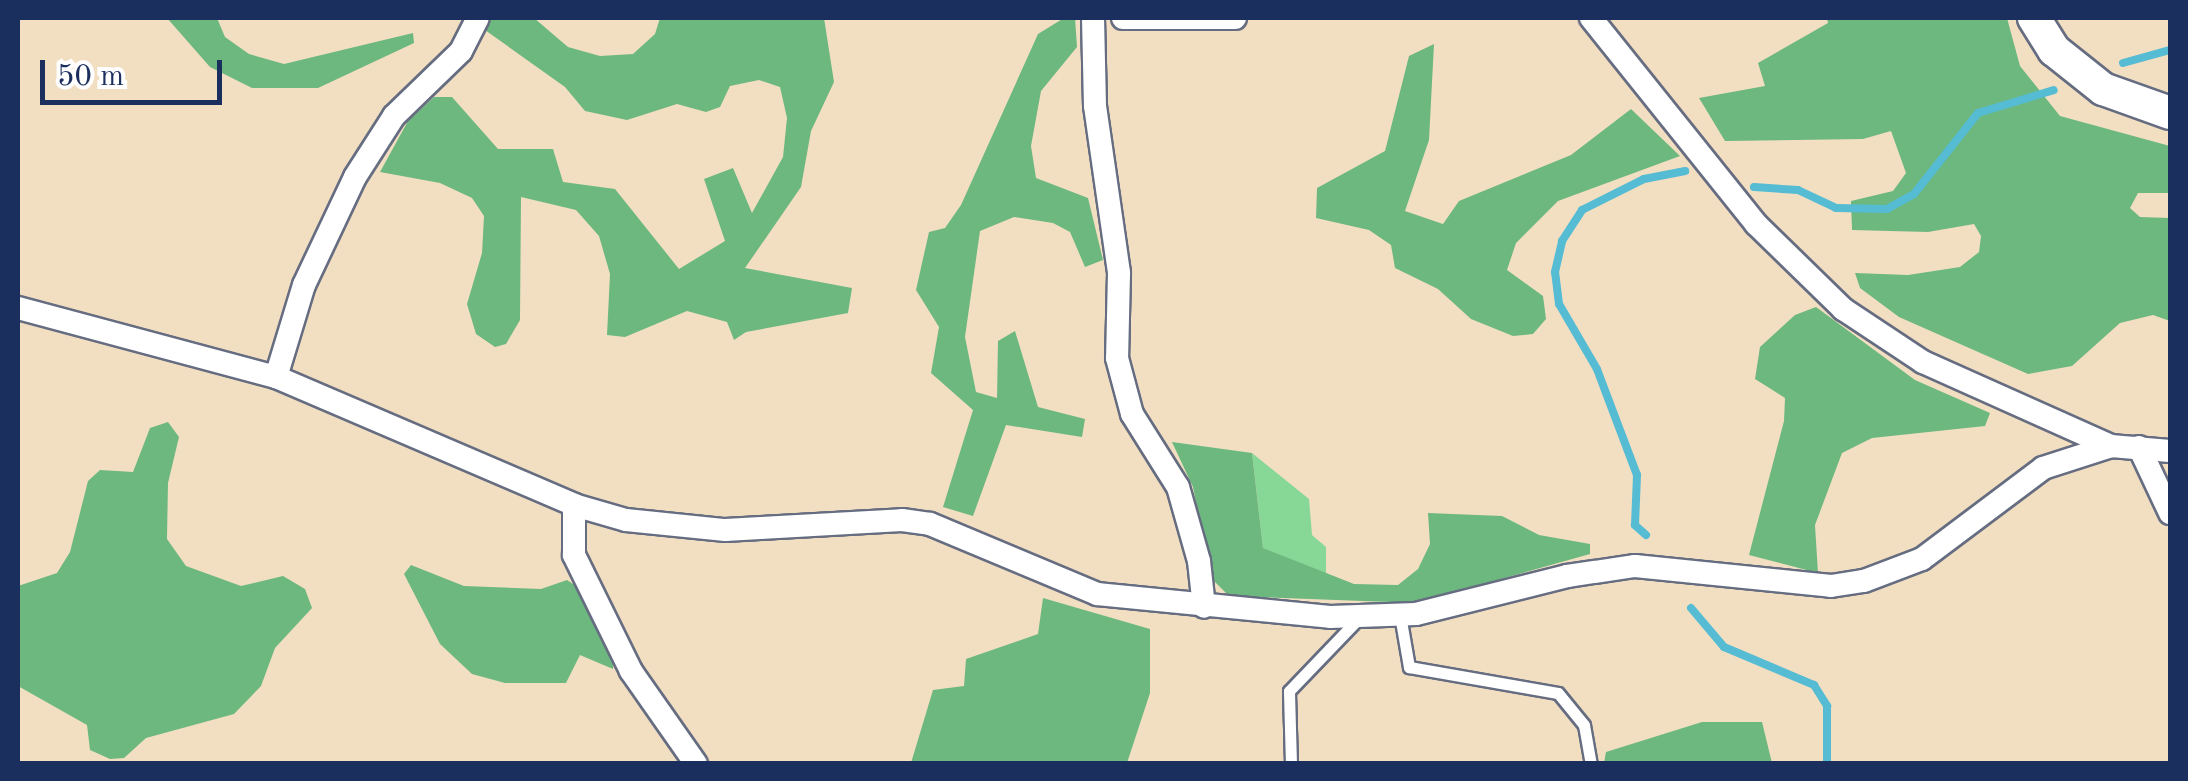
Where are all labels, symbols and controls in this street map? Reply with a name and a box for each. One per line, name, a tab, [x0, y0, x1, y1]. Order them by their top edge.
scale bar	[45, 40, 228, 102]
text: 50 m	[57, 62, 124, 92]

